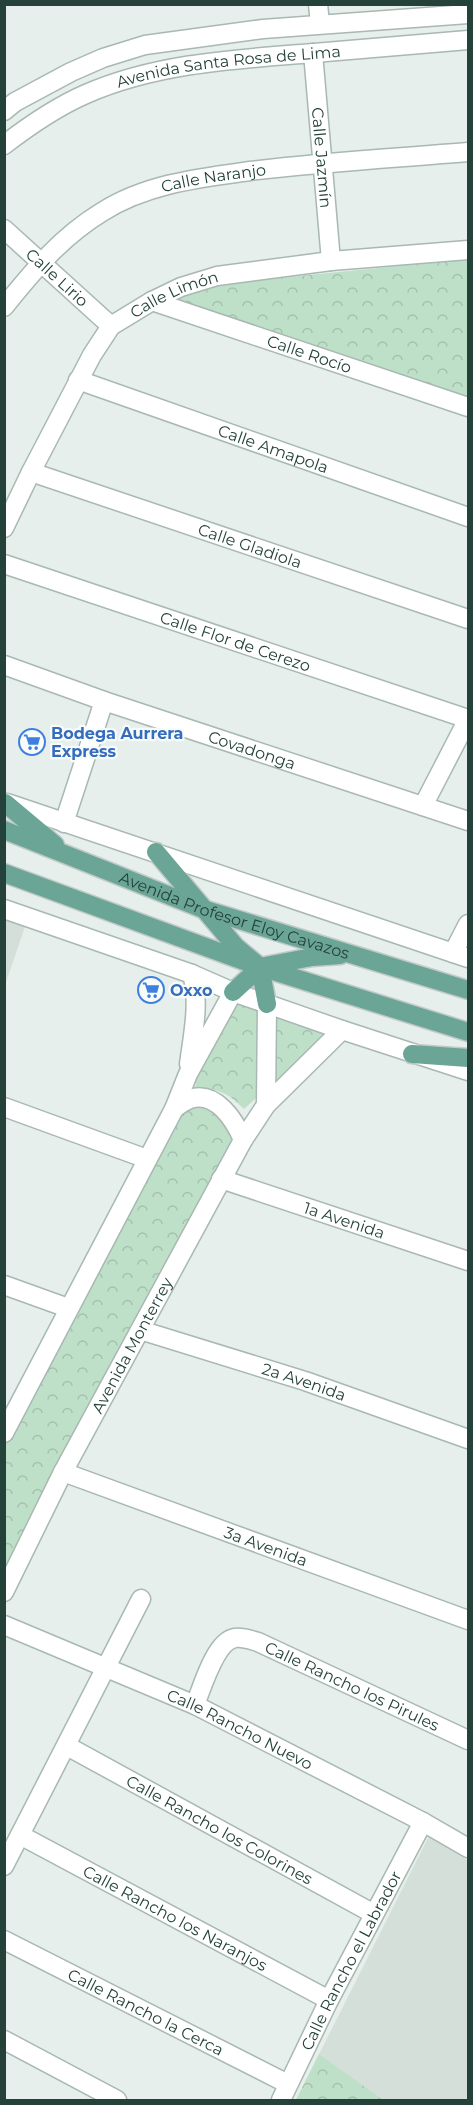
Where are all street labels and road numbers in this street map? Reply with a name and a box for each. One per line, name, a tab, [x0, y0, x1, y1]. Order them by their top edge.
street label: Avenida Santa Rosa de Lima	[114, 42, 341, 92]
street label: Calle Jazmín	[308, 107, 335, 209]
street label: Calle Naranjo	[159, 160, 267, 196]
street label: Calle Lirio	[22, 245, 92, 311]
street label: Calle Limón	[127, 267, 221, 322]
street label: Calle Rocío	[264, 331, 354, 377]
street label: Calle Amapola	[215, 421, 331, 477]
street label: Calle Gladiola	[195, 520, 304, 572]
street label: Calle Flor de Cerezo	[158, 608, 313, 676]
street label: Covadonga	[206, 727, 298, 773]
street label: Avenida Profesor Eloy Cavazos	[117, 868, 352, 963]
street label: 1a Avenida	[301, 1198, 387, 1243]
street label: Avenida Monterrey	[88, 1274, 177, 1417]
street label: 2a Avenida	[260, 1359, 349, 1405]
street label: 3a Avenida	[221, 1523, 310, 1571]
street label: Calle Rancho los Pirules	[262, 1638, 442, 1735]
street label: Calle Rancho Nuevo	[164, 1685, 316, 1774]
street label: Calle Rancho los Colorines	[123, 1771, 316, 1889]
street label: Calle Rancho los Naranjos	[80, 1861, 271, 1975]
street label: Calle Rancho el Labrador	[297, 1868, 405, 2054]
street label: Calle Rancho la Cerca	[64, 1965, 227, 2060]

